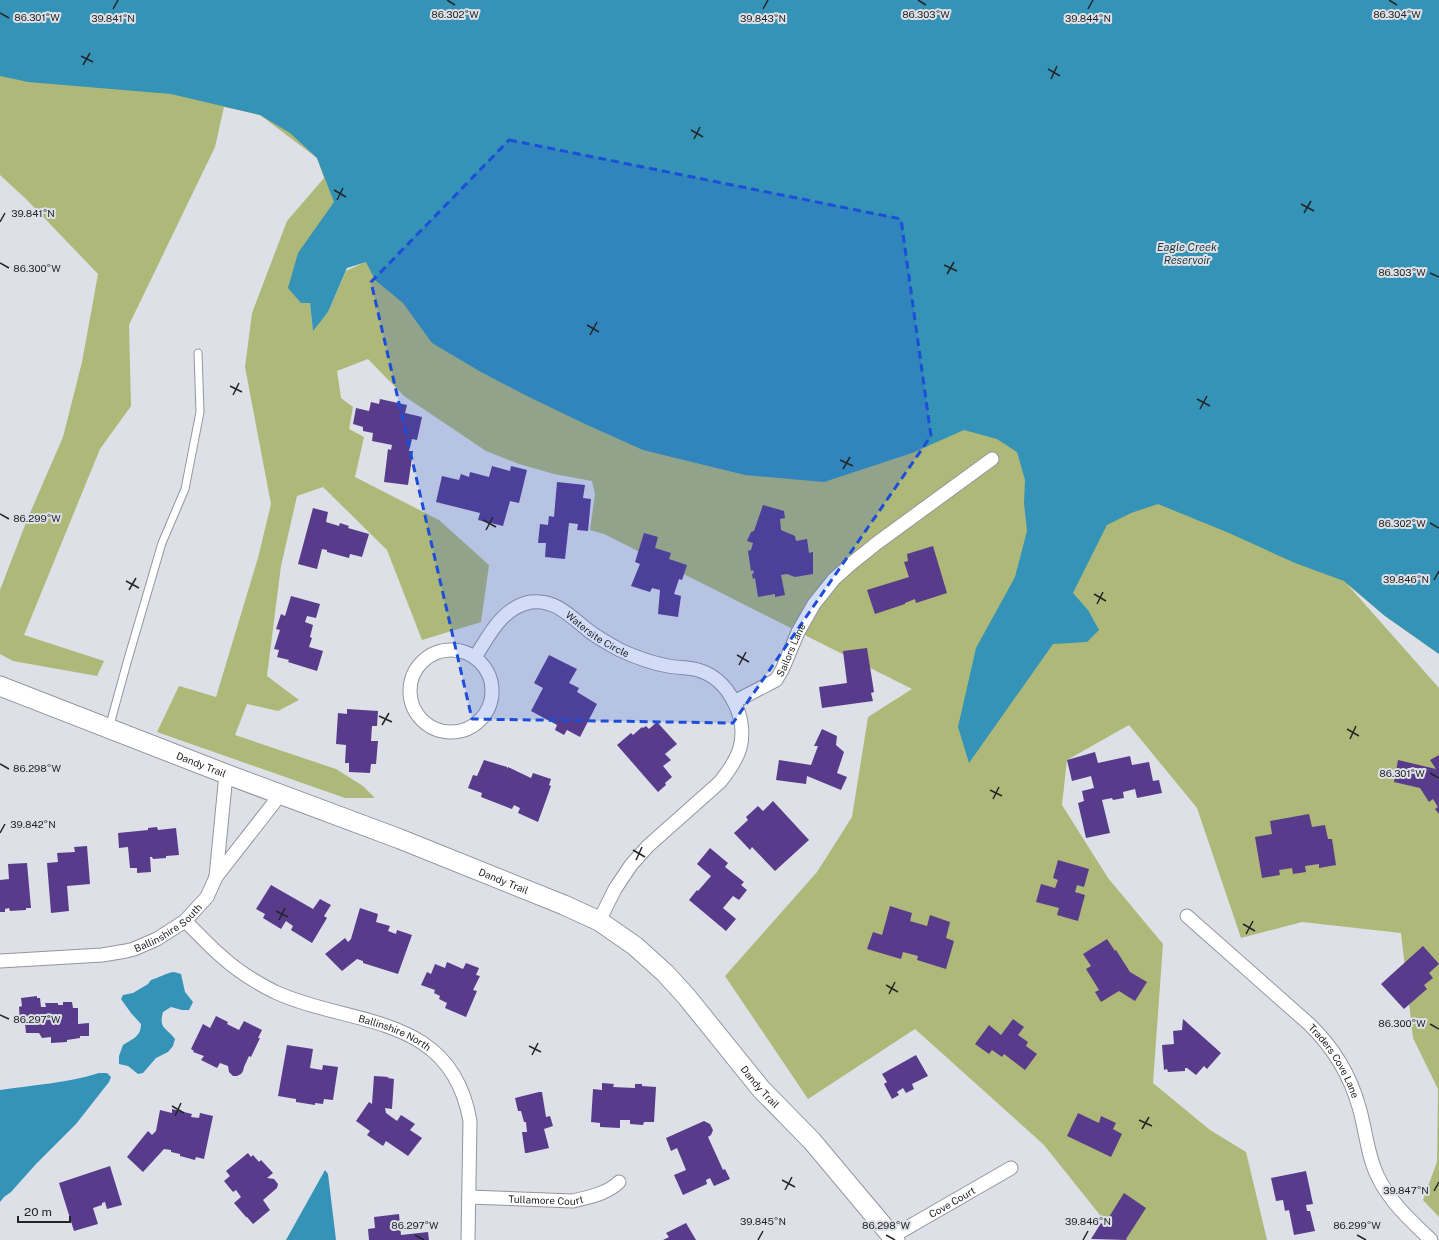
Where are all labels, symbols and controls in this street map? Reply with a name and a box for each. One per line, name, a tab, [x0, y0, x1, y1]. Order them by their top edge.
text: 86.302°W	[431, 8, 479, 20]
text: 86.303°W	[902, 8, 950, 20]
text: 86.304°W	[1373, 8, 1421, 20]
text: 86.301°W	[14, 11, 60, 23]
text: 39.841°N	[91, 12, 135, 24]
text: 39.843°N	[740, 12, 786, 24]
text: 39.844°N	[1065, 12, 1111, 24]
text: 39.841°N	[11, 207, 55, 219]
water label: Eagle Creek Reservoir	[1157, 241, 1217, 266]
text: 86.300°W	[13, 262, 61, 274]
text: 86.303°W	[1378, 266, 1426, 278]
text: 86.299°W	[13, 512, 61, 524]
text: 86.302°W	[1378, 517, 1426, 529]
text: 39.846°N	[1383, 573, 1429, 585]
street label: Watersite Circle	[563, 608, 631, 660]
street label: Sailors Lane	[773, 621, 808, 679]
street label: Dandy Trail	[175, 749, 228, 779]
text: 86.298°W	[13, 762, 61, 774]
text: 86.301°W	[1379, 767, 1425, 779]
text: 39.842°N	[10, 818, 56, 830]
street label: Dandy Trail	[477, 865, 530, 896]
street label: Ballinshire South	[132, 901, 204, 954]
street label: Ballinshire North	[357, 1012, 434, 1053]
text: 86.297°W	[13, 1013, 61, 1025]
text: 86.300°W	[1378, 1017, 1426, 1029]
street label: Traders Cove Lane	[1306, 1021, 1362, 1100]
street label: Dandy Trail	[738, 1063, 782, 1110]
street label: Cove Court	[927, 1184, 977, 1220]
text: 39.847°N	[1383, 1184, 1429, 1196]
street label: Tullamore Court	[508, 1193, 585, 1207]
scale bar	[18, 1198, 70, 1224]
text: 20 m	[24, 1205, 52, 1219]
text: 39.845°N	[740, 1215, 786, 1227]
text: 39.846°N	[1065, 1215, 1111, 1227]
text: 86.297°W	[391, 1219, 439, 1231]
text: 86.298°W	[862, 1219, 910, 1231]
text: 86.299°W	[1333, 1219, 1381, 1231]

